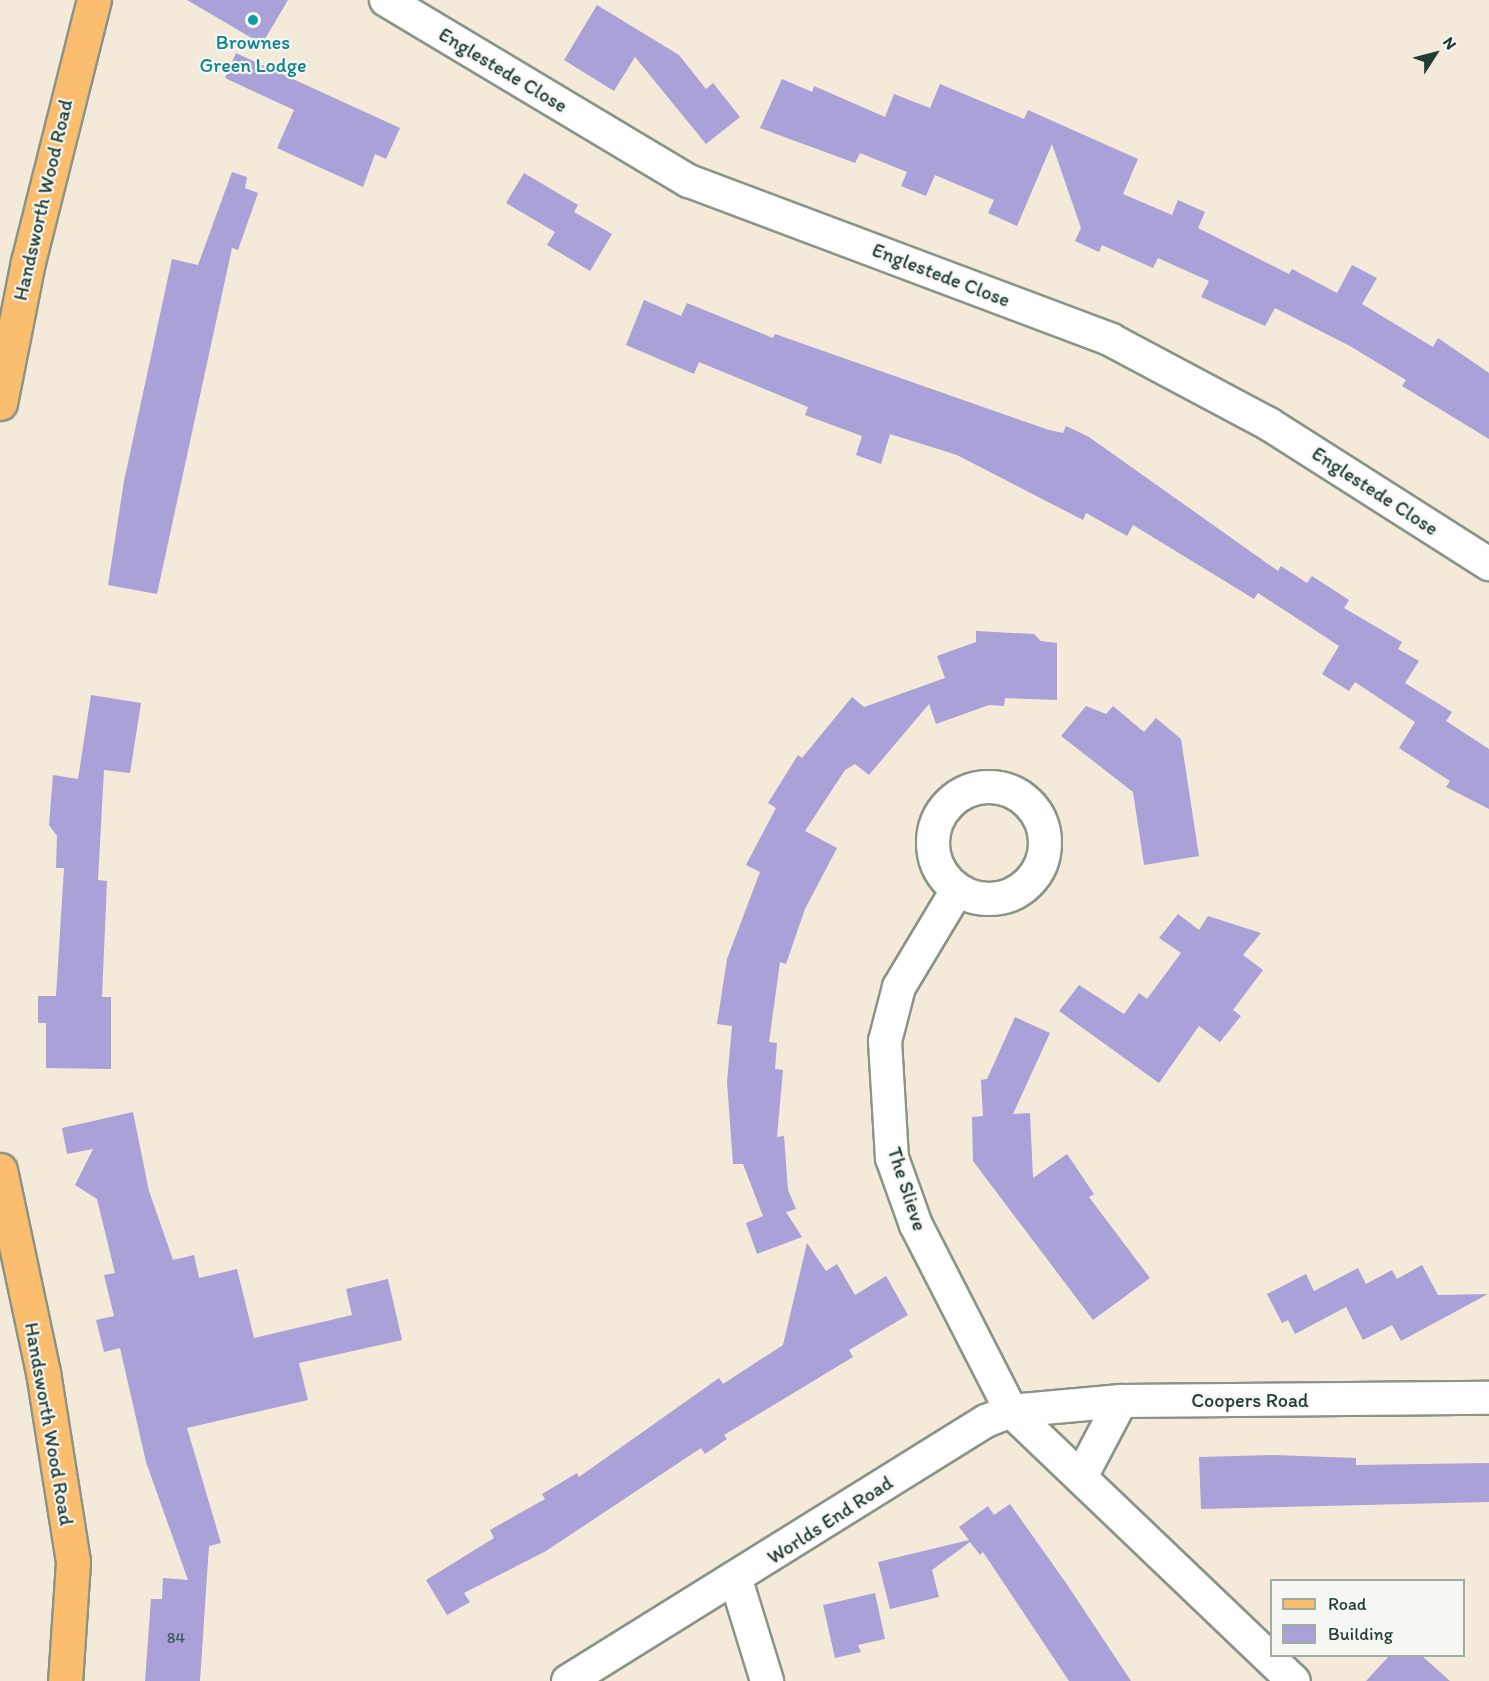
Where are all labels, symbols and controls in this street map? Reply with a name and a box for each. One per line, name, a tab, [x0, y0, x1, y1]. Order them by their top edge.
marker: Brownes Green Lodge	[246, 13, 260, 27]
street label: Englestede Close	[434, 22, 572, 118]
north arrow	[1405, 24, 1465, 84]
place label: Brownes Green Lodge	[200, 30, 306, 77]
text: N	[1439, 33, 1461, 53]
street label: Handsworth Wood Road	[8, 98, 78, 302]
street label: Englestede Close	[869, 238, 1013, 312]
street label: Englestede Close	[1307, 441, 1443, 541]
street label: The Slieve	[882, 1144, 932, 1234]
street label: Handsworth Wood Road	[19, 1321, 79, 1527]
street label: Coopers Road	[1191, 1388, 1309, 1412]
street label: Worlds End Road	[763, 1470, 897, 1570]
legend	[1270, 1579, 1465, 1657]
text: Road	[1328, 1593, 1367, 1615]
text: Building	[1328, 1623, 1393, 1645]
house number: 84	[167, 1628, 185, 1648]

